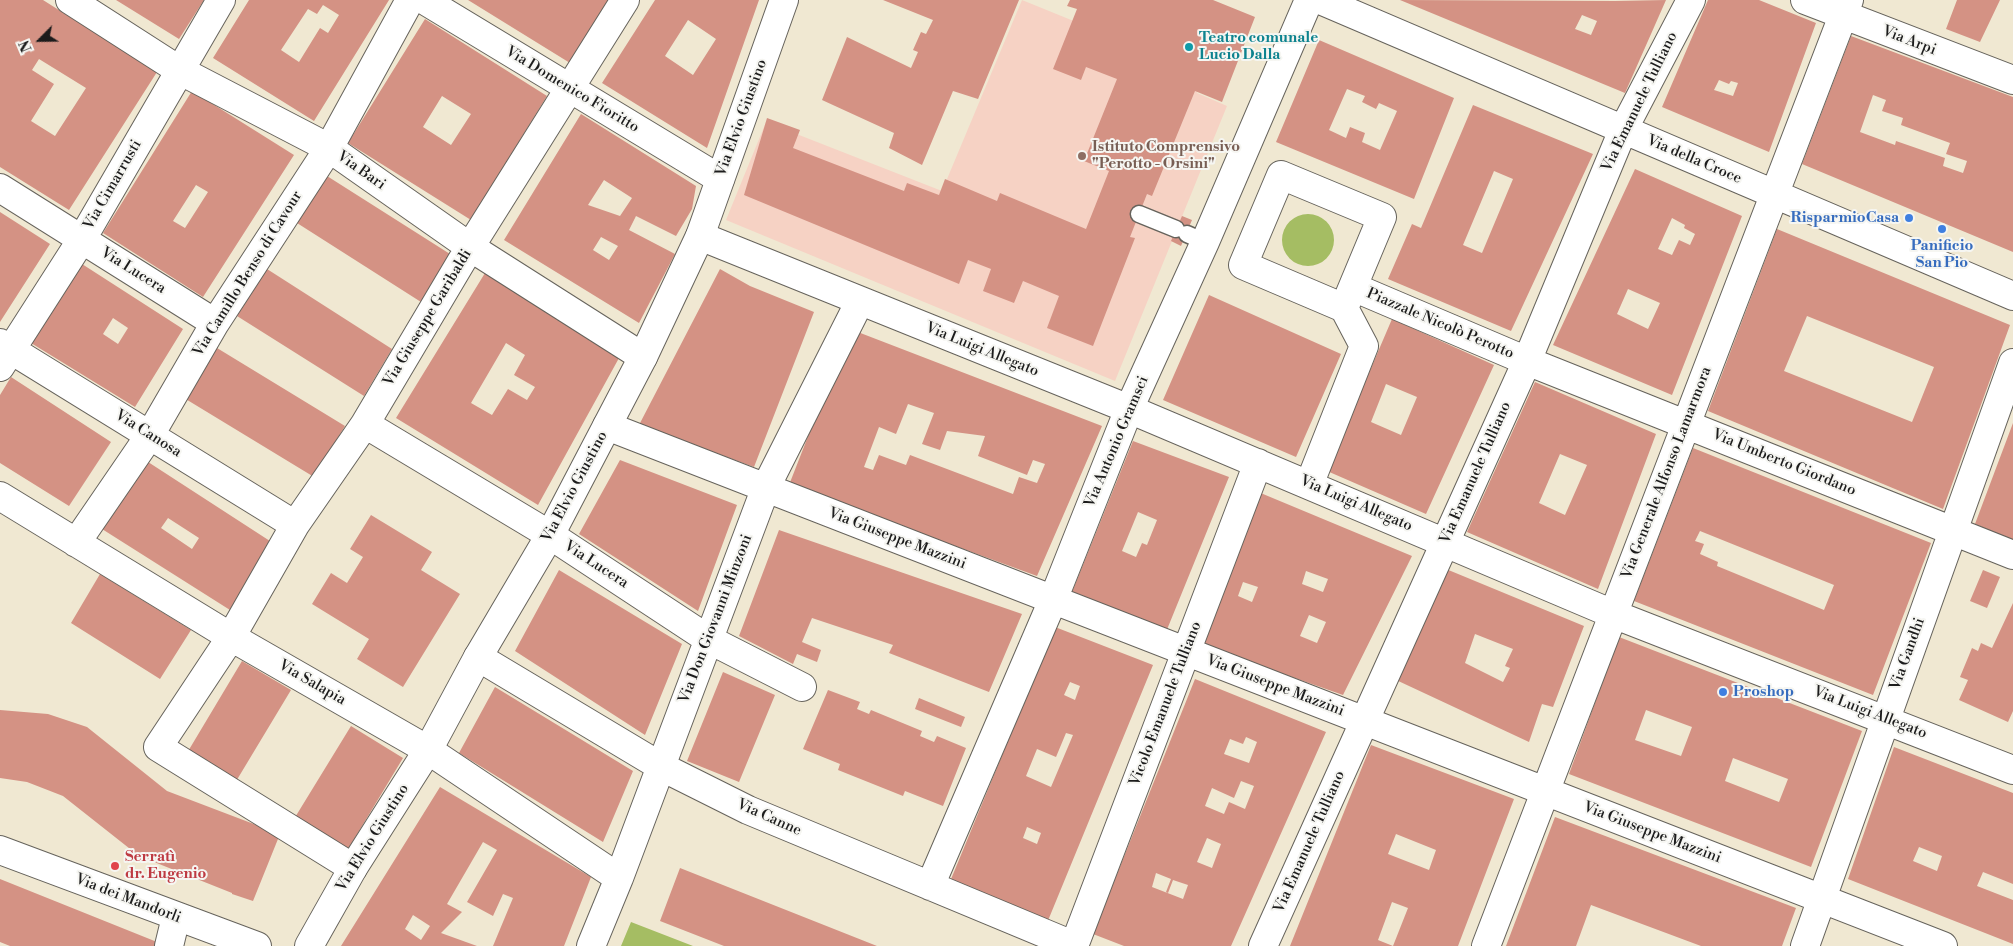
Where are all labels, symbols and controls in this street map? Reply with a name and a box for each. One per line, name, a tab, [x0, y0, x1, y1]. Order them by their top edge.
north arrow	[15, 15, 65, 65]
street label: Via Arpi	[1879, 23, 1939, 59]
place label: Teatro comunale Lucio Dalla	[1199, 29, 1318, 64]
street label: Via Emanuele Tulliano	[1598, 29, 1682, 175]
text: N	[16, 37, 37, 54]
marker: Teatro comunale Lucio Dalla	[1183, 41, 1195, 53]
street label: Via Domenico Fioritto	[502, 43, 642, 137]
street label: Via Elvio Giustino	[712, 57, 772, 179]
street label: Via della Croce	[1644, 132, 1744, 188]
street label: Via Cimarrusti	[80, 137, 146, 233]
place label: Istituto Comprensivo "Perotto - Orsini"	[1092, 138, 1240, 173]
street label: Via Bari	[333, 148, 389, 194]
marker: Istituto Comprensivo "Perotto - Orsini"	[1076, 150, 1088, 162]
street label: Via Camillo Benso di Cavour	[190, 188, 306, 360]
place label: RisparmioCasa	[1791, 209, 1899, 227]
marker: RisparmioCasa	[1903, 212, 1915, 224]
marker: Panificio San Pio	[1936, 223, 1948, 235]
place label: Panificio San Pio	[1911, 237, 1973, 272]
street label: Via Lucera	[97, 244, 169, 298]
street label: Via Giuseppe Garibaldi	[380, 246, 476, 390]
street label: Piazzale Nicolò Perotto	[1364, 285, 1516, 363]
street label: Via Luigi Allegato	[923, 319, 1041, 381]
street label: Via Generale Alfonso Lamarmora	[1618, 364, 1716, 582]
street label: Via Antonio Gramsci	[1081, 374, 1153, 510]
street label: Via Emanuele Tulliano	[1437, 399, 1515, 547]
street label: Via Canosa	[111, 407, 185, 461]
street label: Via Umberto Giordano	[1710, 426, 1858, 500]
street label: Via Elvio Giustino	[538, 428, 612, 546]
street label: Via Luigi Allegato	[1297, 472, 1415, 536]
street label: Via Giuseppe Mazzini	[825, 504, 969, 574]
street label: Via Don Giovanni Minzoni	[675, 532, 757, 706]
street label: Via Lucera	[560, 538, 632, 592]
street label: Via Gandhi	[1887, 615, 1929, 693]
street label: Vicolo Emanuele Tulliano	[1126, 619, 1206, 789]
street label: Via Giuseppe Mazzini	[1203, 651, 1347, 721]
street label: Via Salapia	[275, 656, 349, 710]
place label: Proshop	[1733, 683, 1794, 701]
street label: Via Luigi Allegato	[1811, 683, 1929, 743]
marker: Proshop	[1717, 686, 1729, 698]
street label: Via Emanuele Tulliano	[1271, 768, 1349, 916]
street label: Via Elvio Giustino	[333, 781, 413, 895]
street label: Via Canne	[734, 796, 804, 840]
street label: Via Giuseppe Mazzini	[1580, 798, 1724, 868]
place label: Serratì dr. Eugenio	[125, 848, 206, 883]
marker: Serratì dr. Eugenio	[109, 860, 121, 872]
street label: Via dei Mandorli	[72, 871, 184, 927]

